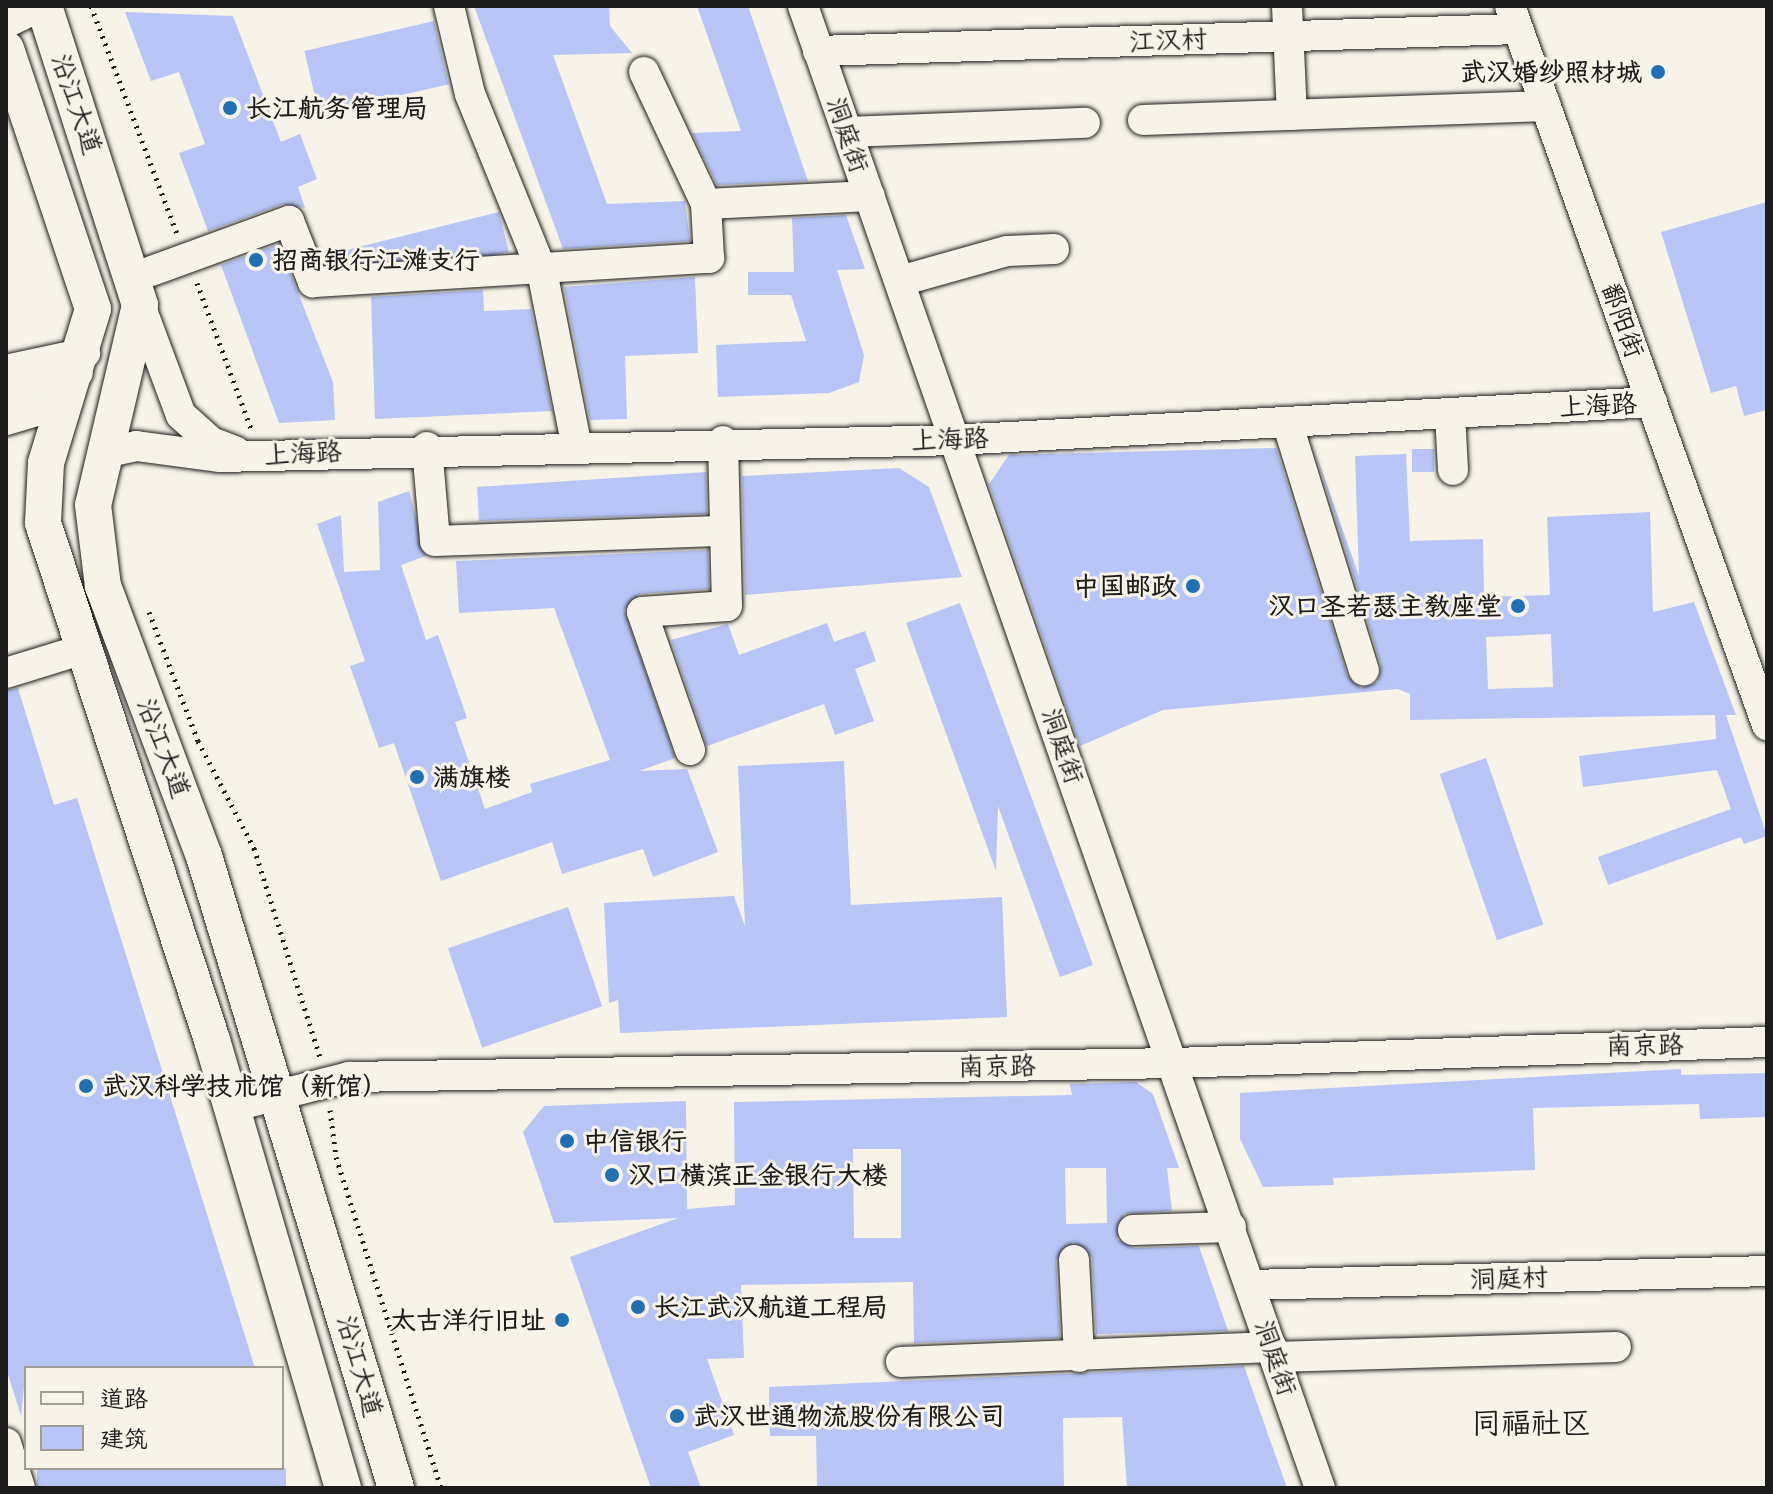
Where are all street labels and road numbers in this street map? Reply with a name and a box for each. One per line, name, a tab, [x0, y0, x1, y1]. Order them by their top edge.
street label: 江汉村	[1128, 23, 1208, 57]
street label: 沿江大道	[45, 50, 109, 158]
street label: 洞庭街	[821, 93, 875, 177]
street label: 鄱阳街	[1595, 278, 1651, 362]
street label: 上海路	[1558, 387, 1638, 423]
street label: 上海路	[910, 422, 990, 456]
street label: 上海路	[263, 435, 343, 471]
street label: 沿江大道	[131, 694, 197, 802]
street label: 洞庭街	[1036, 704, 1090, 788]
street label: 南京路	[1606, 1029, 1684, 1061]
street label: 南京路	[958, 1050, 1036, 1082]
street label: 洞庭村	[1469, 1261, 1549, 1295]
street label: 沿江大道	[331, 1312, 389, 1420]
street label: 洞庭街	[1249, 1316, 1303, 1400]

